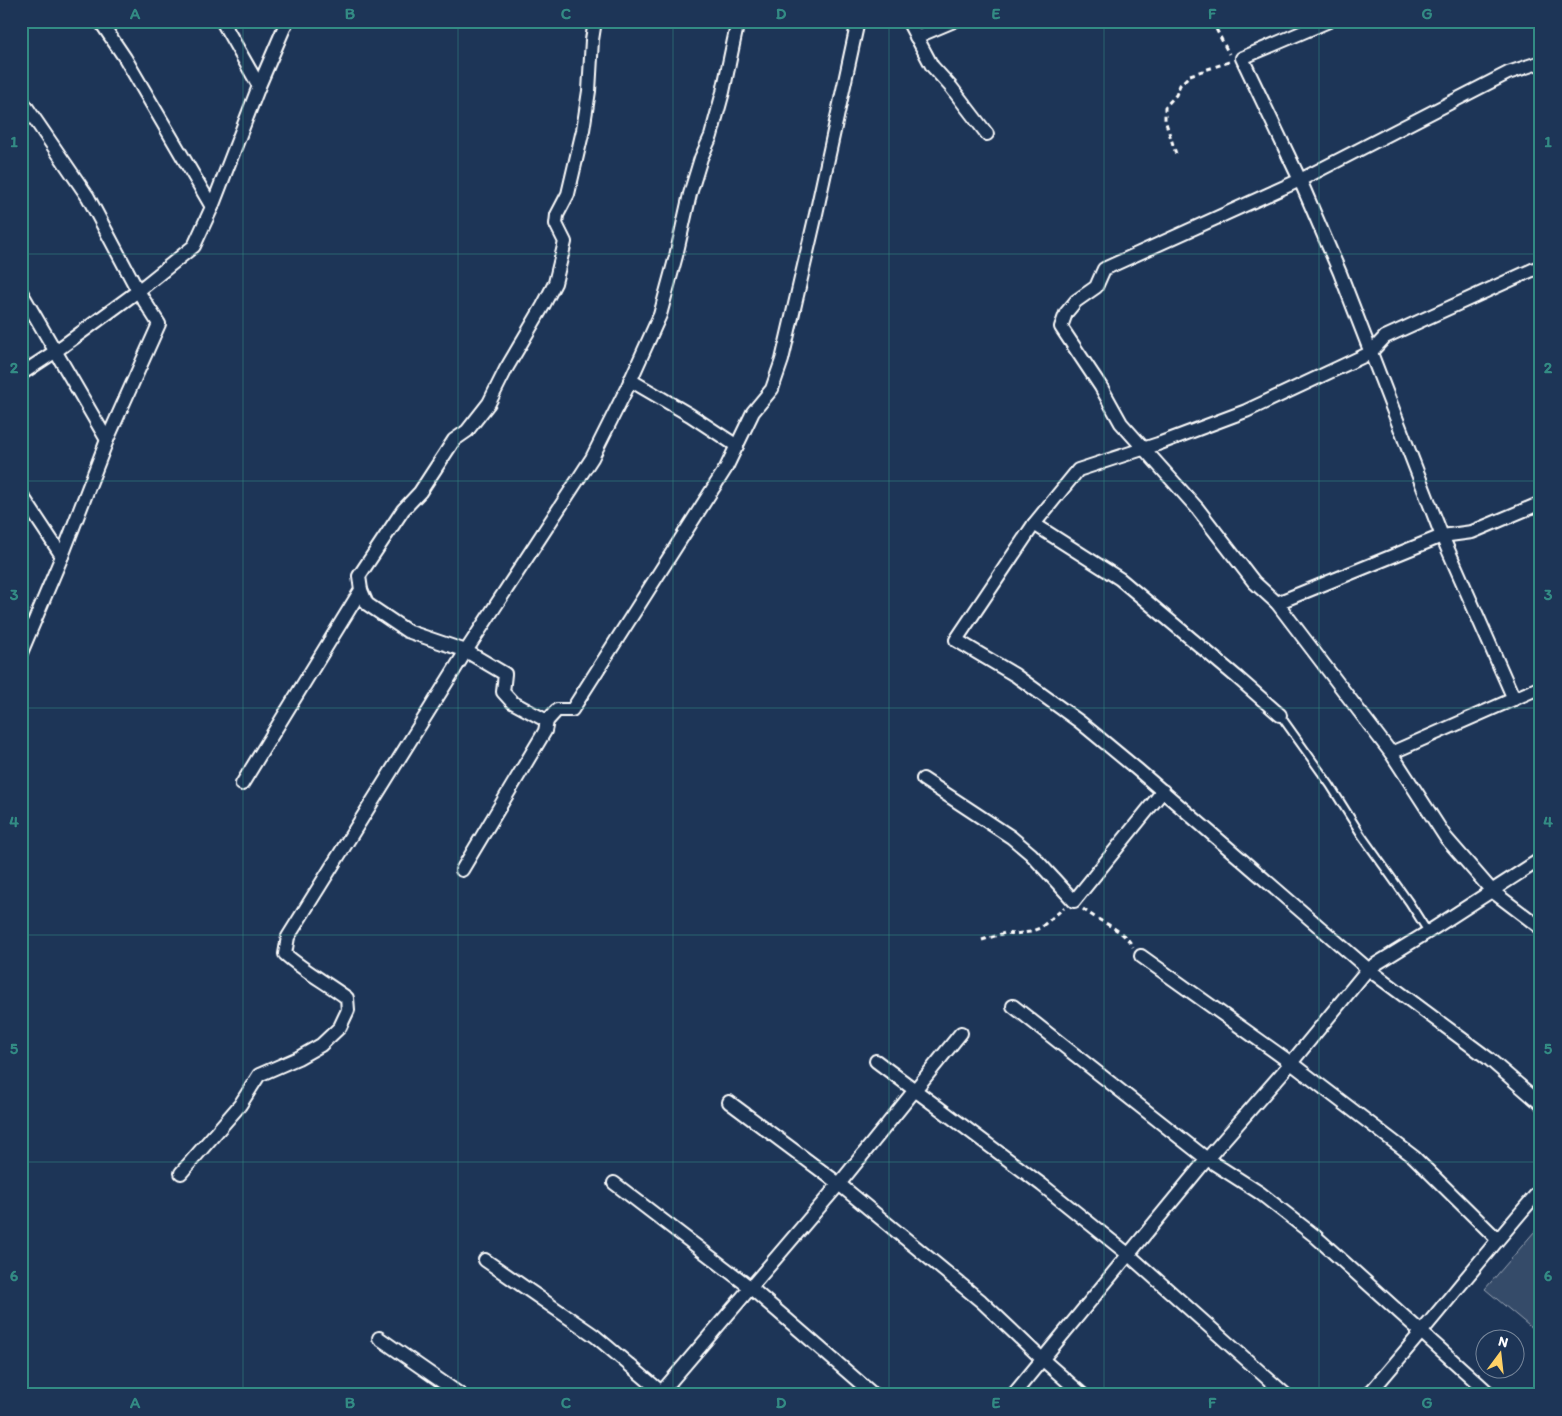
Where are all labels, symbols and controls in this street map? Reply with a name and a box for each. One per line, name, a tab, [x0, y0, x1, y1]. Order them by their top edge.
text: A	[129, 4, 141, 23]
text: B	[345, 4, 356, 23]
text: C	[561, 4, 572, 23]
text: D	[776, 4, 787, 23]
text: E	[992, 4, 1001, 23]
text: F	[1208, 4, 1217, 23]
text: G	[1421, 4, 1433, 23]
text: 1	[10, 132, 18, 151]
text: 1	[1544, 132, 1552, 151]
text: 2	[10, 358, 19, 377]
text: 2	[1544, 358, 1553, 377]
text: 3	[10, 585, 19, 604]
text: 3	[1544, 585, 1553, 604]
text: 4	[9, 812, 19, 831]
text: 4	[1543, 812, 1553, 831]
text: 5	[10, 1039, 19, 1058]
text: 5	[1544, 1039, 1553, 1058]
text: 6	[10, 1266, 19, 1285]
text: 6	[1544, 1266, 1553, 1285]
north arrow	[1474, 1328, 1524, 1378]
text: N	[1496, 1332, 1510, 1351]
text: A	[129, 1393, 141, 1412]
text: B	[345, 1393, 356, 1412]
text: C	[561, 1393, 572, 1412]
text: D	[776, 1393, 787, 1412]
text: E	[992, 1393, 1001, 1412]
text: F	[1208, 1393, 1217, 1412]
text: G	[1421, 1393, 1433, 1412]

